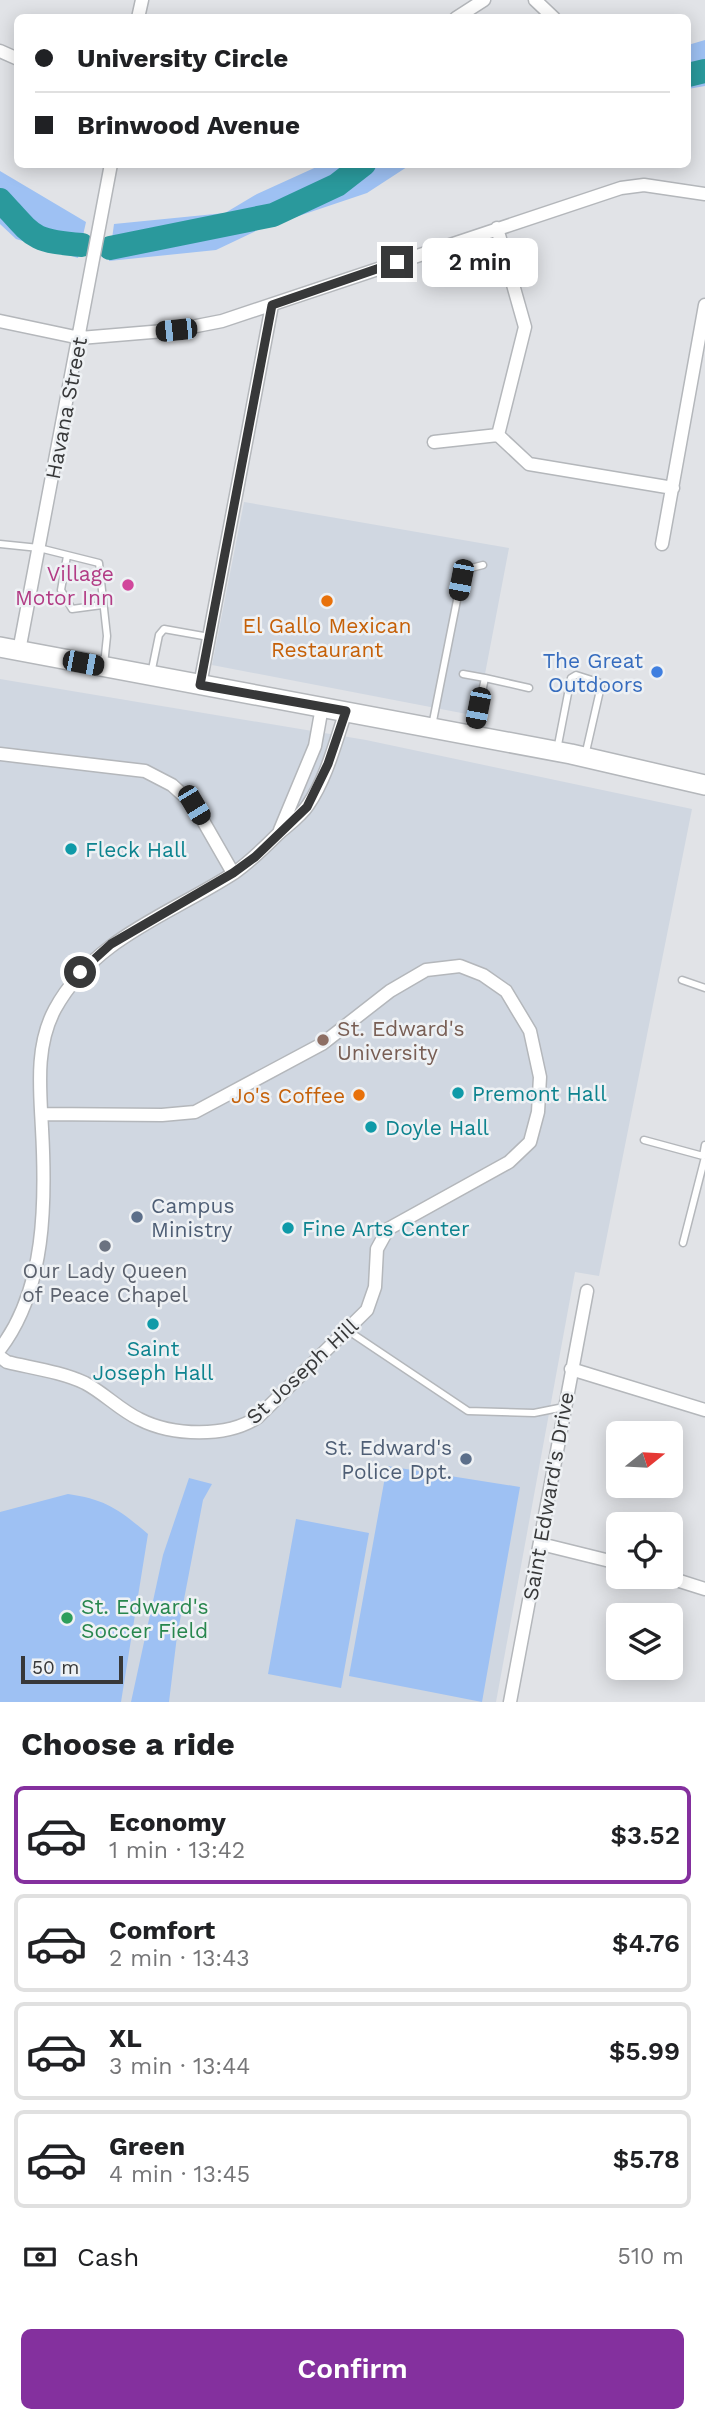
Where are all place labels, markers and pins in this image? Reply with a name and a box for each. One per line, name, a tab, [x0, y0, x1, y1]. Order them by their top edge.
place label: Village Motor Inn	[15, 561, 114, 610]
marker: Village Motor Inn	[120, 577, 136, 593]
marker: El Gallo Mexican Restaurant	[319, 593, 335, 609]
place label: El Gallo Mexican Restaurant	[243, 613, 411, 662]
place label: The Great Outdoors	[543, 648, 643, 697]
marker: The Great Outdoors	[649, 664, 665, 680]
place label: Fleck Hall	[85, 837, 187, 862]
marker: Fleck Hall	[63, 841, 79, 857]
place label: St. Edward's University	[337, 1016, 465, 1065]
marker: St. Edward's University	[315, 1032, 331, 1048]
place label: Premont Hall	[472, 1081, 607, 1106]
place label: Jo's Coffee	[231, 1083, 345, 1108]
marker: Premont Hall	[450, 1085, 466, 1101]
marker: Jo's Coffee	[351, 1087, 367, 1103]
place label: Doyle Hall	[385, 1115, 490, 1140]
marker: Doyle Hall	[363, 1119, 379, 1135]
place label: Campus Ministry	[151, 1193, 235, 1242]
marker: Campus Ministry	[129, 1209, 145, 1225]
place label: Fine Arts Center	[302, 1216, 470, 1241]
marker: Fine Arts Center	[280, 1220, 296, 1236]
marker: Our Lady Queen of Peace Chapel	[97, 1238, 113, 1254]
place label: Our Lady Queen of Peace Chapel	[22, 1258, 188, 1307]
marker: Saint Joseph Hall	[145, 1316, 161, 1332]
place label: Saint Joseph Hall	[93, 1336, 214, 1385]
place label: St. Edward's Police Dpt.	[325, 1435, 452, 1484]
marker: St. Edward's Police Dpt.	[458, 1451, 474, 1467]
place label: St. Edward's Soccer Field	[81, 1594, 209, 1643]
marker: St. Edward's Soccer Field	[59, 1610, 75, 1626]

